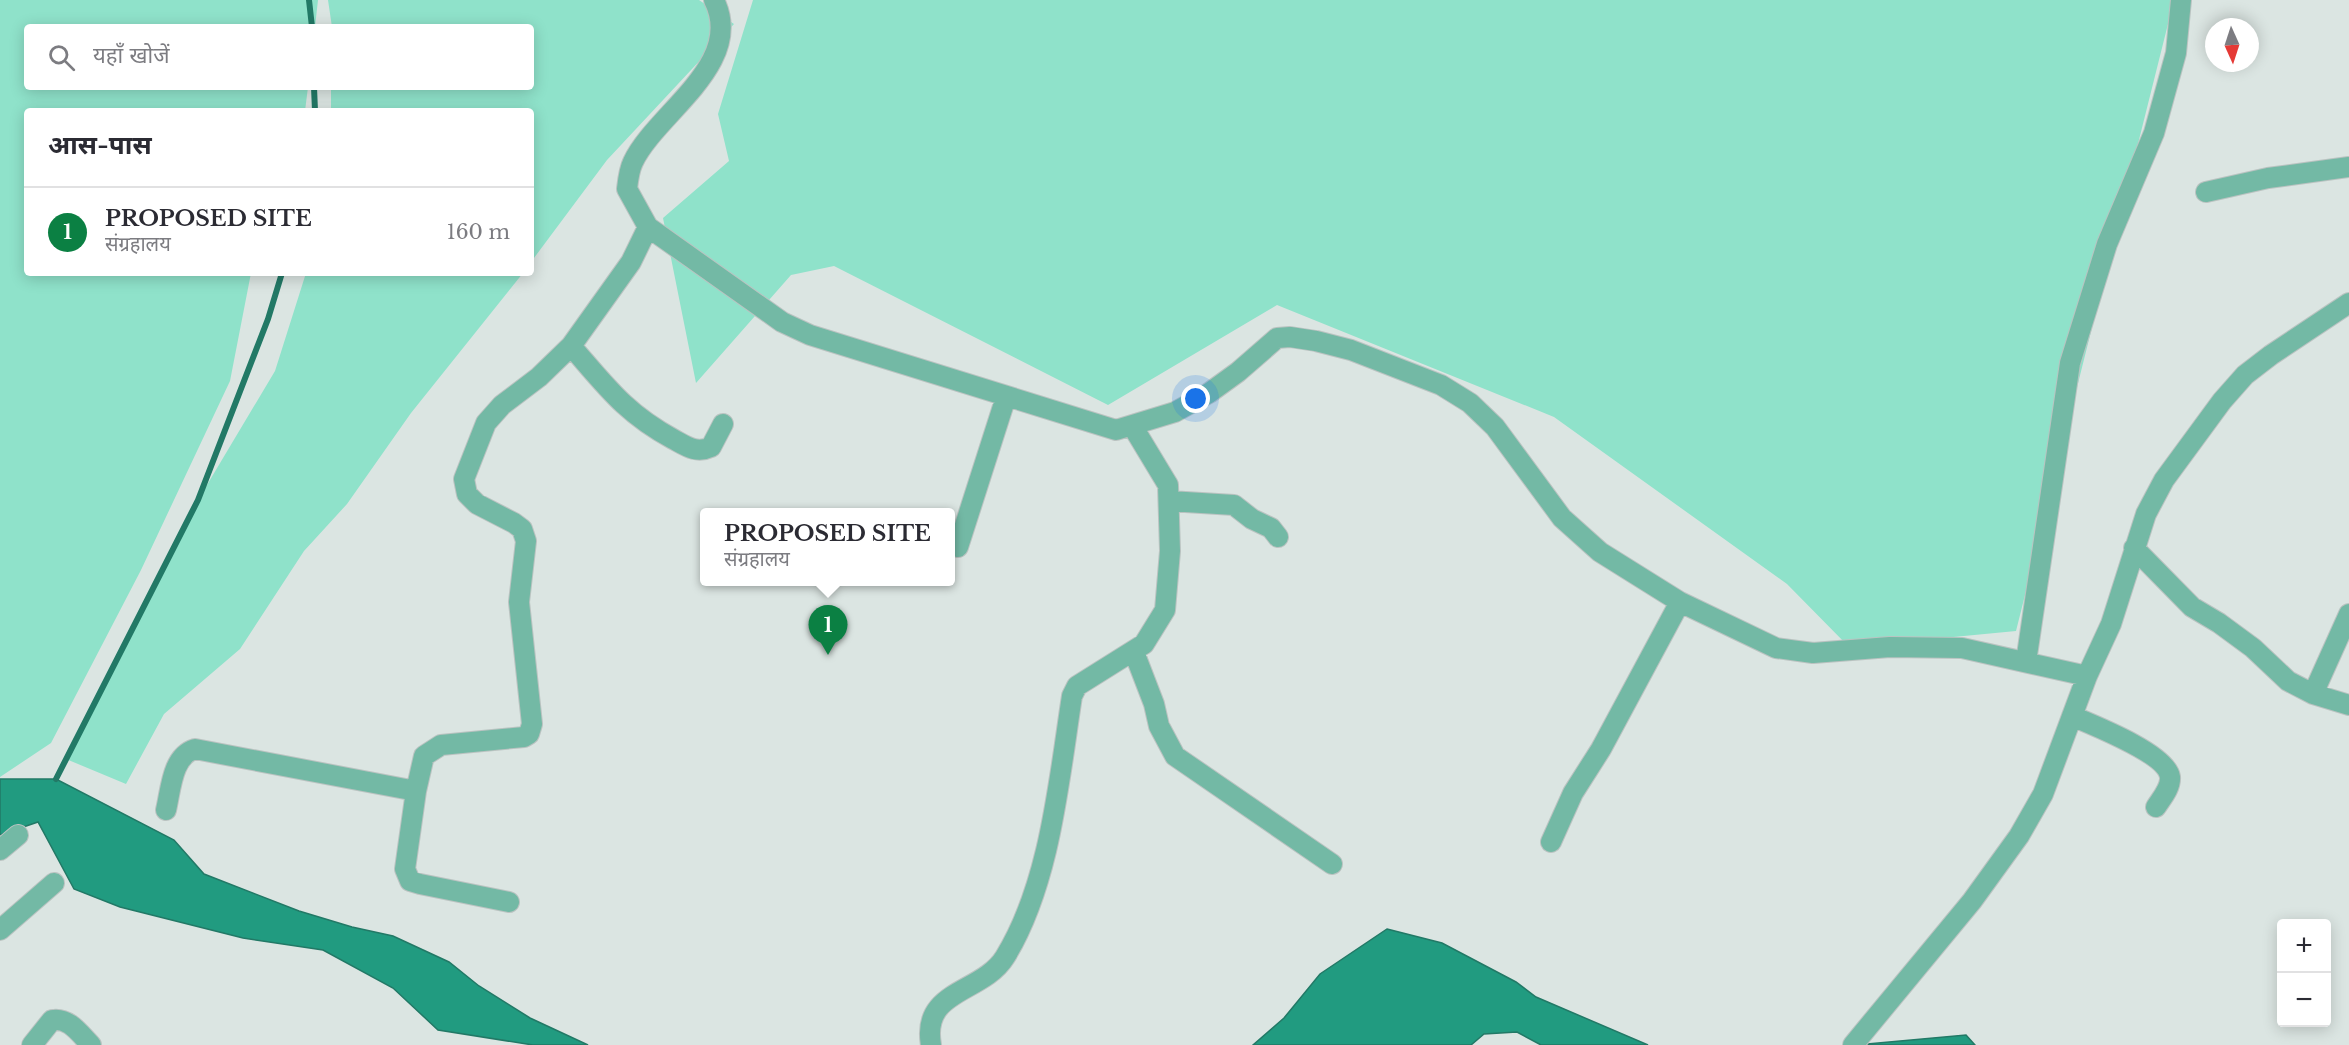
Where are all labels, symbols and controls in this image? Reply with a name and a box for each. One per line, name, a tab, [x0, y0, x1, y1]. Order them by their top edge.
north arrow	[2205, 18, 2259, 72]
search box	[24, 24, 534, 90]
icon: search	[45, 41, 78, 74]
text: यहाँ खोजें	[93, 42, 169, 69]
text: आस-पास	[48, 129, 152, 161]
text: PROPOSED SITE	[105, 205, 312, 232]
text: 1	[63, 220, 72, 244]
text: 160 m	[447, 220, 510, 244]
text: संग्रहालय	[105, 232, 171, 256]
your location	[1181, 384, 1210, 413]
popup	[700, 508, 955, 586]
text: PROPOSED SITE	[724, 520, 931, 547]
text: संग्रहालय	[724, 547, 790, 571]
pin: 1	[808, 606, 848, 655]
map controls	[2277, 919, 2331, 1027]
button: +	[2277, 919, 2331, 973]
button: −	[2277, 973, 2331, 1027]

